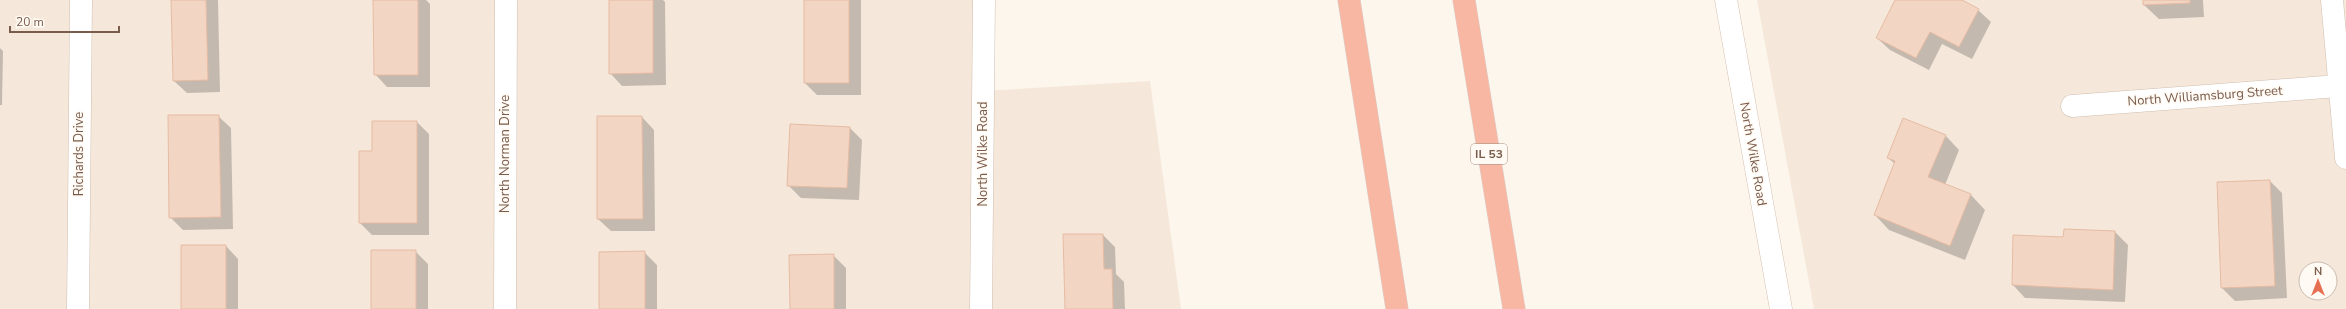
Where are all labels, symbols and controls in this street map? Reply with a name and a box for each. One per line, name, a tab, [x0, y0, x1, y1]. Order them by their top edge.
scale bar	[10, 8, 119, 34]
text: 20 m	[16, 14, 44, 30]
street label: North Williamsburg Street	[2127, 82, 2284, 110]
street label: North Norman Drive	[496, 95, 514, 213]
street label: North Wilke Road	[974, 101, 992, 207]
street label: North Wilke Road	[1735, 101, 1771, 207]
street label: Richards Drive	[70, 112, 88, 196]
road number: IL 53	[1471, 144, 1507, 164]
north arrow	[2298, 261, 2338, 301]
text: N	[2314, 264, 2322, 279]

